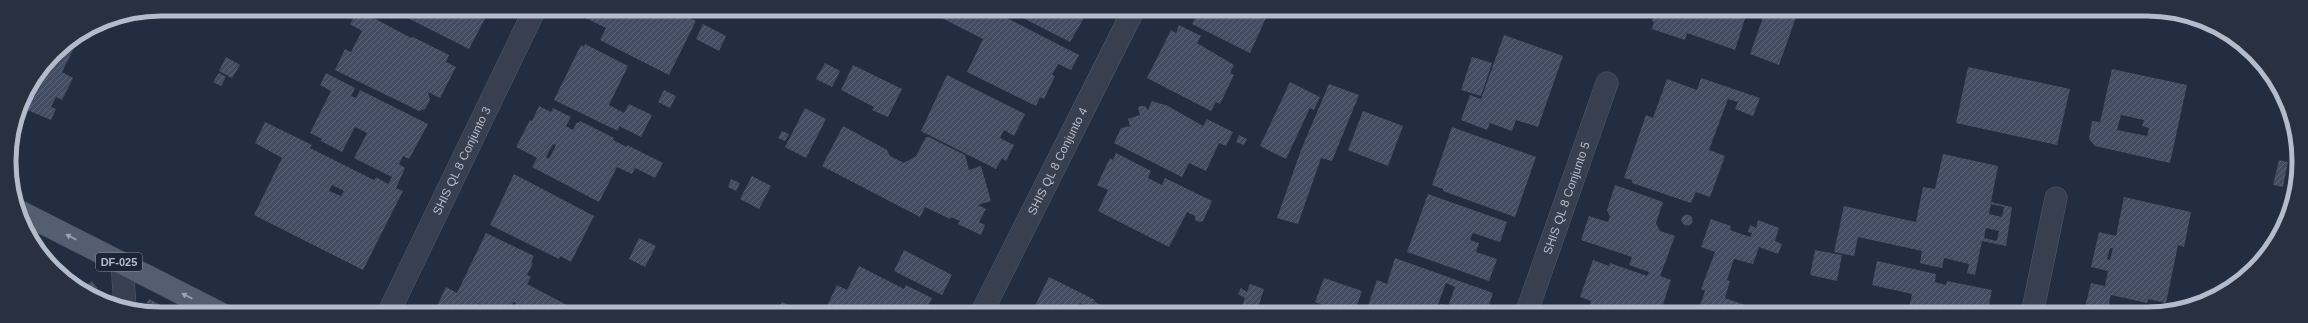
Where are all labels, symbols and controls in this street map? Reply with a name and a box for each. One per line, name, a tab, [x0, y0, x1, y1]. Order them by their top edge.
street label: SHIS QL 8 Conjunto 3	[430, 104, 494, 217]
street label: SHIS QL 8 Conjunto 4	[1025, 105, 1091, 217]
street label: SHIS QL 8 Conjunto 5	[1540, 139, 1593, 256]
one-way arrow	[65, 234, 77, 240]
road number: DF-025	[96, 253, 142, 271]
one-way arrow	[181, 293, 193, 299]

